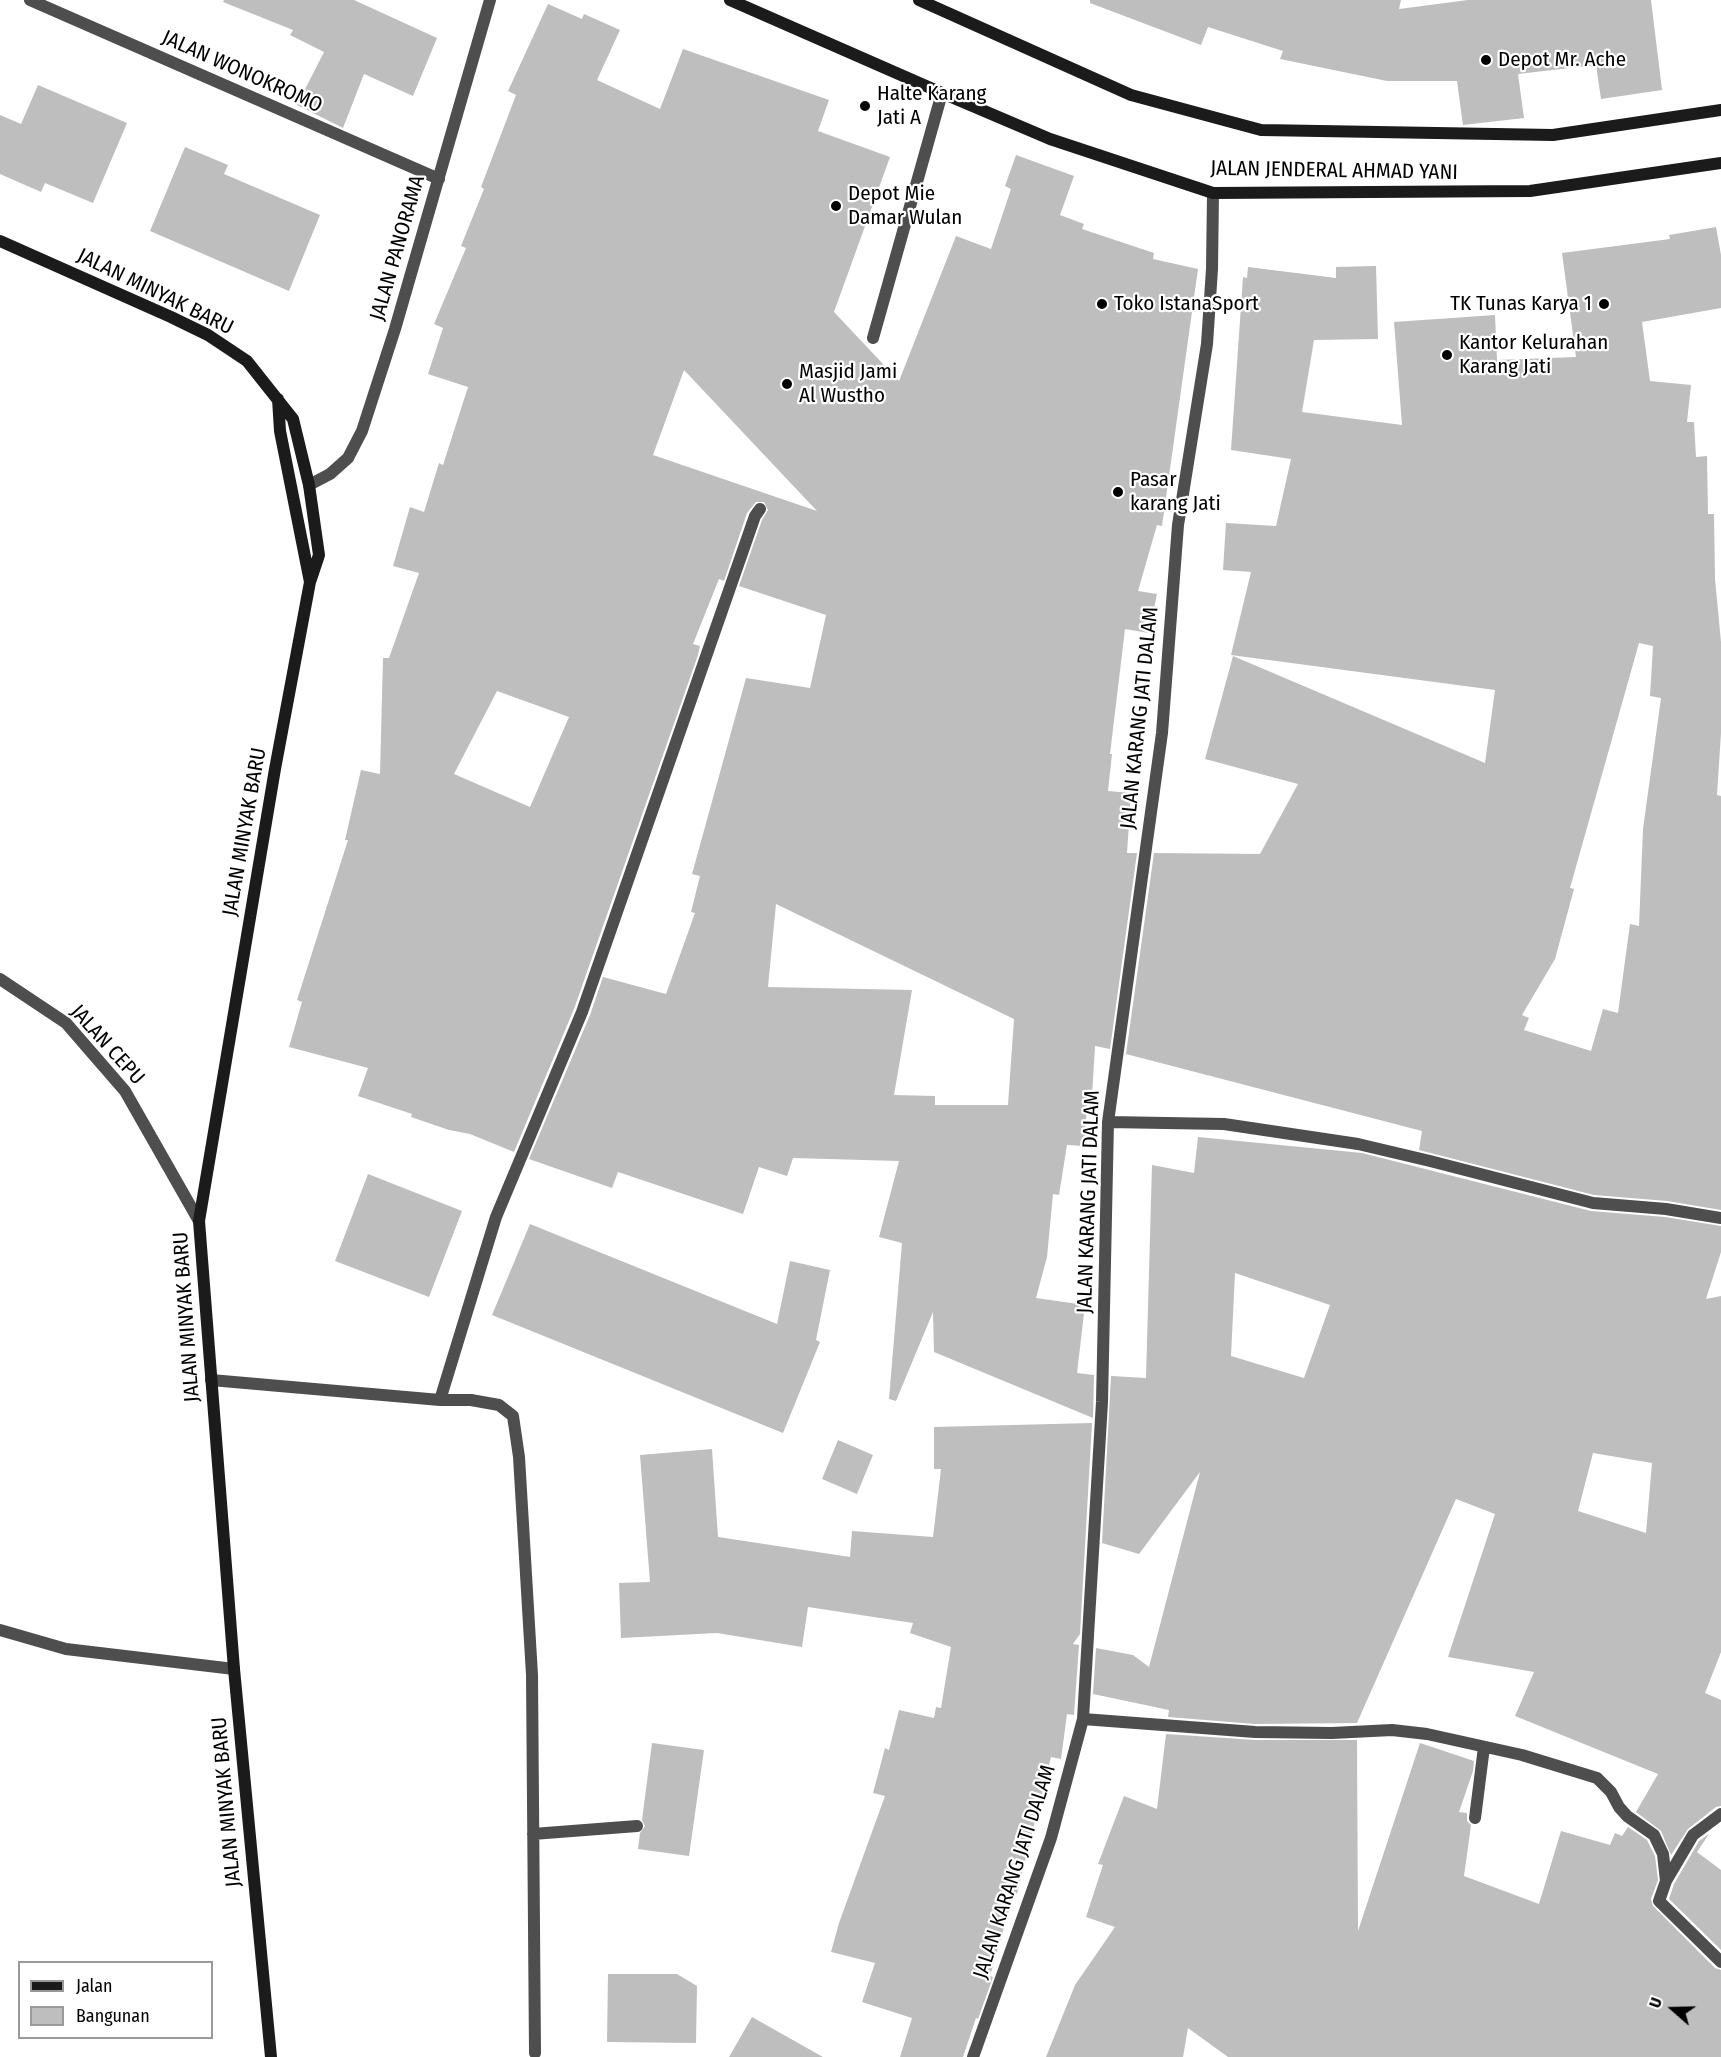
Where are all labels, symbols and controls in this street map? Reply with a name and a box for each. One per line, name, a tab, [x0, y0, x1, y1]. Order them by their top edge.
street label: JALAN WONOKROMO	[158, 25, 326, 119]
place label: Depot Mr. Ache	[1498, 47, 1626, 73]
marker: Depot Mr. Ache	[1479, 53, 1493, 67]
place label: Halte Karang Jati A	[877, 81, 986, 131]
marker: Halte Karang Jati A	[858, 99, 872, 113]
street label: JALAN JENDERAL AHMAD YANI	[1210, 156, 1458, 186]
street label: JALAN PANORAMA	[365, 172, 431, 324]
place label: Depot Mie Damar Wulan	[848, 181, 962, 231]
marker: Depot Mie Damar Wulan	[829, 199, 843, 213]
street label: JALAN MINYAK BARU	[73, 243, 237, 341]
place label: Toko IstanaSport	[1114, 291, 1259, 317]
place label: TK Tunas Karya 1	[1450, 291, 1592, 317]
marker: Toko IstanaSport	[1095, 297, 1109, 311]
marker: TK Tunas Karya 1	[1597, 297, 1611, 311]
place label: Kantor Kelurahan Karang Jati	[1459, 330, 1608, 380]
marker: Kantor Kelurahan Karang Jati	[1440, 348, 1454, 362]
place label: Masjid Jami Al Wustho	[799, 359, 897, 409]
marker: Masjid Jami Al Wustho	[780, 377, 794, 391]
place label: Pasar karang Jati	[1130, 467, 1221, 517]
marker: Pasar karang Jati	[1111, 485, 1125, 499]
street label: JALAN KARANG JATI DALAM	[1116, 606, 1164, 830]
street label: JALAN MINYAK BARU	[218, 746, 272, 918]
street label: JALAN CEPU	[65, 1000, 149, 1090]
street label: JALAN KARANG JATI DALAM	[1073, 1090, 1105, 1314]
street label: JALAN MINYAK BARU	[168, 1231, 206, 1403]
street label: JALAN MINYAK BARU	[207, 1716, 247, 1888]
street label: JALAN KARANG JATI DALAM	[969, 1762, 1061, 1982]
legend	[18, 1961, 213, 2039]
text: Jalan	[76, 1975, 113, 1997]
north arrow	[1643, 1979, 1703, 2039]
text: U	[1645, 1995, 1666, 2010]
text: Bangunan	[76, 2005, 150, 2027]

